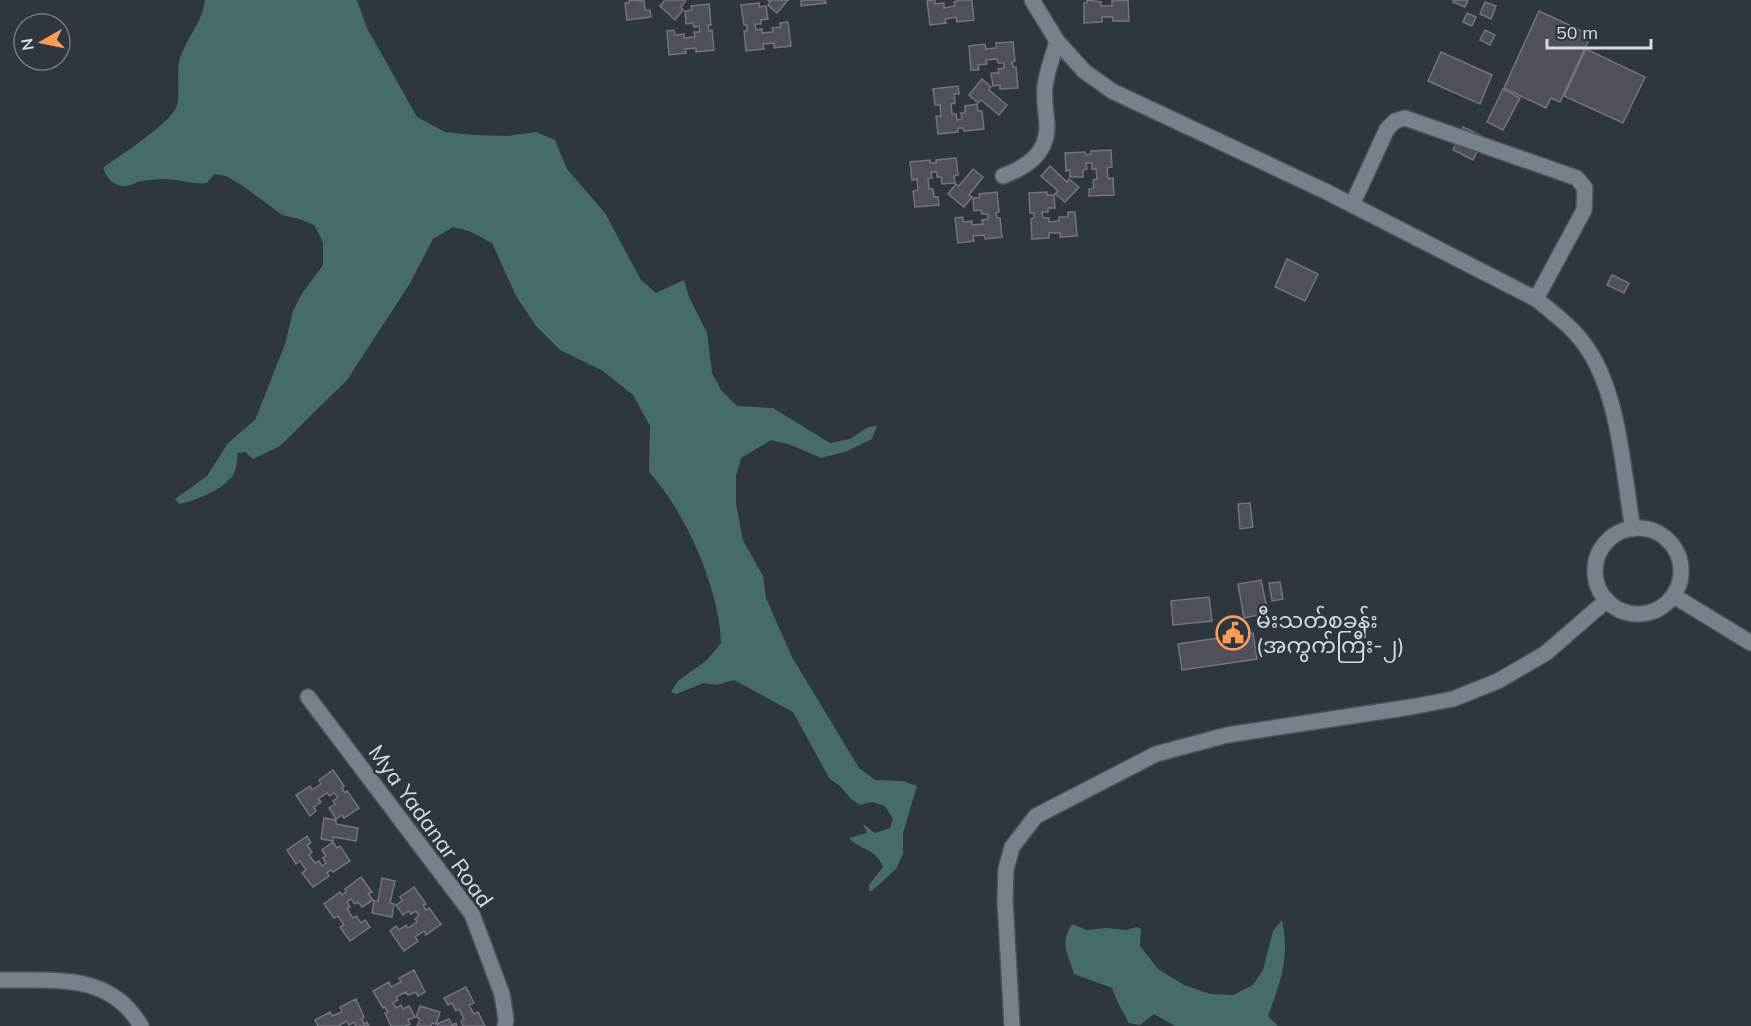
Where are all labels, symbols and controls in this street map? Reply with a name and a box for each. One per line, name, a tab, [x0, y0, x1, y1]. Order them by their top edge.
north arrow	[12, 12, 72, 72]
scale bar	[1547, 12, 1650, 50]
text: 50 m	[1556, 21, 1598, 44]
text: N	[16, 37, 38, 52]
place label: မီးသတ်စခန်း (အကွက်ကြီး-၂)	[1256, 605, 1405, 663]
public building icon: မီးသတ်စခန်း (အကွက်ကြီး-၂)	[1215, 615, 1251, 651]
street label: Mya Yadanar Road	[363, 739, 499, 913]

